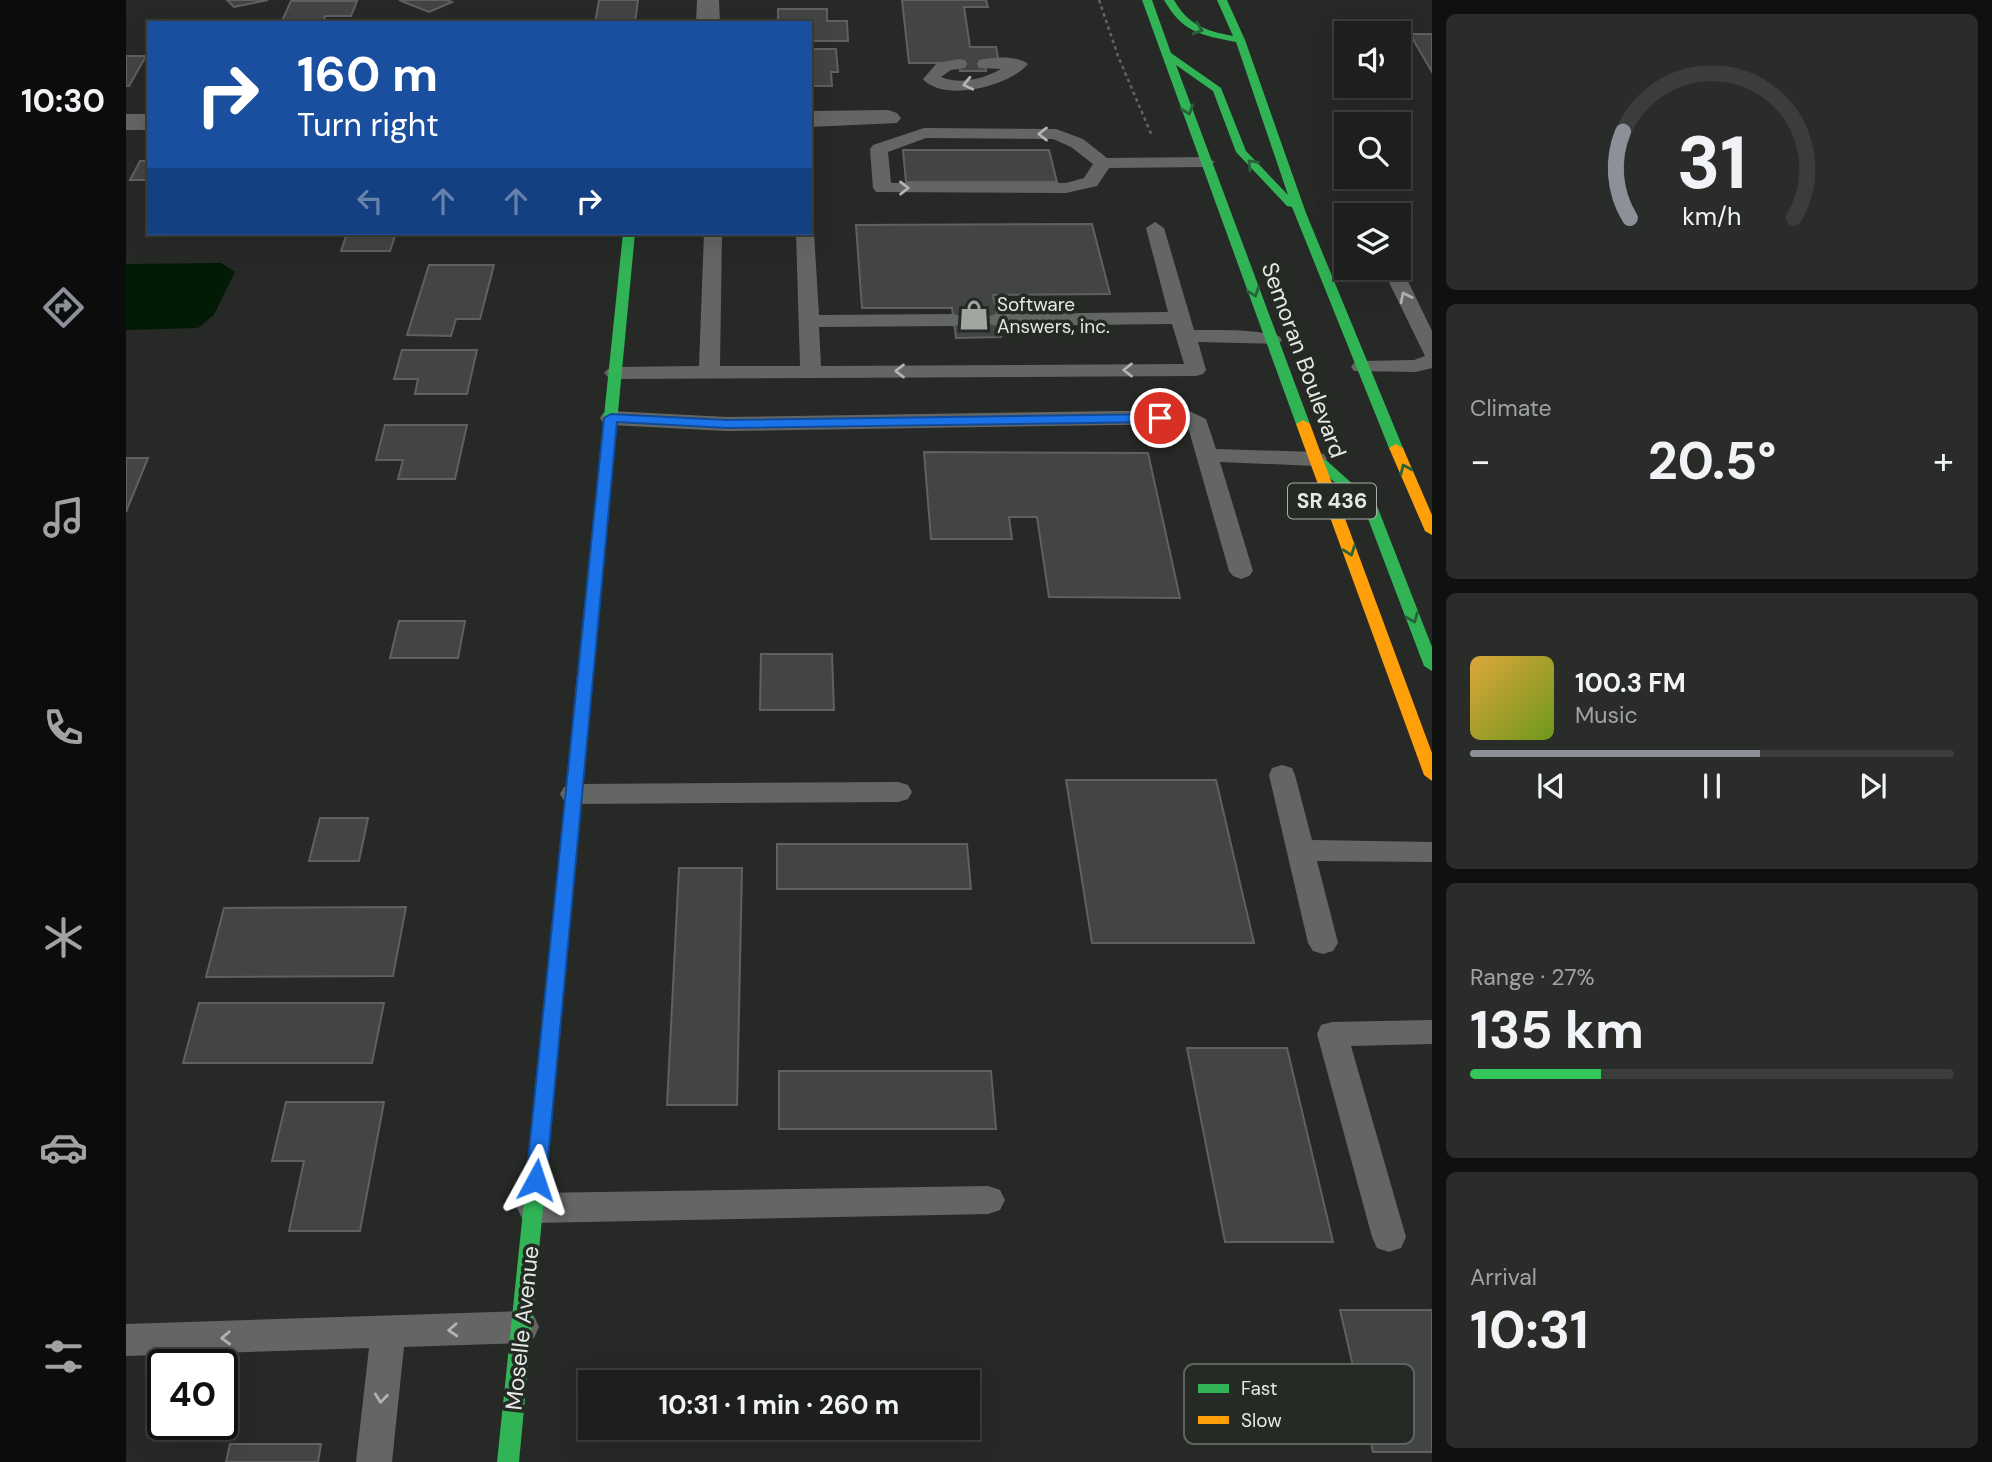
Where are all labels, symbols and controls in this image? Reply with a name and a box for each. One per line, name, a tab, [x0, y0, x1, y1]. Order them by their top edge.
one-way arrow	[1191, 21, 1203, 36]
map controls	[1334, 21, 1411, 280]
button: sound	[1334, 21, 1411, 98]
text: 160 m	[297, 42, 438, 106]
icon: right	[182, 49, 273, 140]
one-way arrow	[962, 76, 974, 90]
text: 10:30	[21, 80, 105, 122]
text: Turn right	[297, 104, 439, 146]
one-way arrow	[1180, 104, 1194, 116]
button: search	[1334, 112, 1411, 189]
text: 31	[1677, 116, 1747, 211]
one-way arrow	[1037, 126, 1048, 142]
one-way arrow	[1248, 159, 1261, 172]
one-way arrow	[899, 180, 909, 196]
icon: left	[351, 182, 389, 220]
icon: ahead	[424, 182, 462, 220]
icon: ahead	[497, 182, 535, 220]
icon: right	[570, 182, 608, 220]
text: km/h	[1682, 200, 1742, 233]
button: layers	[1334, 203, 1411, 280]
street label: Semoran Boulevard	[1255, 258, 1353, 462]
icon: directions	[39, 283, 88, 332]
one-way arrow	[1246, 285, 1260, 297]
place label: Software Answers, inc.	[997, 292, 1110, 339]
one-way arrow	[1400, 292, 1414, 304]
shop icon: Software Answers, inc.	[957, 298, 991, 332]
one-way arrow	[1122, 362, 1132, 378]
one-way arrow	[894, 363, 905, 379]
pin	[1130, 388, 1190, 448]
text: Climate	[1470, 393, 1552, 423]
icon: arrive	[1141, 399, 1179, 437]
text: 20.5°	[1648, 427, 1776, 495]
text: −	[1470, 436, 1491, 486]
text: +	[1933, 436, 1954, 486]
one-way arrow	[1399, 463, 1413, 476]
road number: SR 436	[1288, 484, 1376, 518]
icon: music	[39, 493, 88, 542]
one-way arrow	[1342, 545, 1356, 557]
one-way arrow	[1405, 611, 1419, 623]
text: 100.3 FM	[1575, 666, 1686, 700]
text: Music	[1575, 700, 1638, 730]
icon: phone	[39, 703, 88, 752]
icon: previous	[1532, 767, 1570, 805]
icon: pause	[1693, 767, 1731, 805]
icon: next	[1854, 767, 1892, 805]
icon: climate	[39, 913, 88, 962]
text: Range · 27%	[1470, 962, 1595, 992]
text: 135 km	[1470, 996, 1644, 1064]
icon: car	[39, 1123, 88, 1172]
position arrow	[499, 1143, 573, 1217]
street label: Moselle Avenue	[498, 1244, 546, 1412]
text: Arrival	[1470, 1262, 1537, 1292]
text: 10:31	[1470, 1296, 1589, 1364]
one-way arrow	[448, 1323, 459, 1338]
one-way arrow	[220, 1330, 231, 1345]
icon: filters	[39, 1332, 88, 1381]
speed limit sign: 40	[147, 1349, 238, 1440]
legend	[1184, 1364, 1414, 1444]
text: Fast	[1241, 1376, 1277, 1401]
text: 10:31 · 1 min · 260 m	[659, 1388, 899, 1422]
one-way arrow	[374, 1392, 389, 1403]
text: Slow	[1241, 1408, 1282, 1433]

